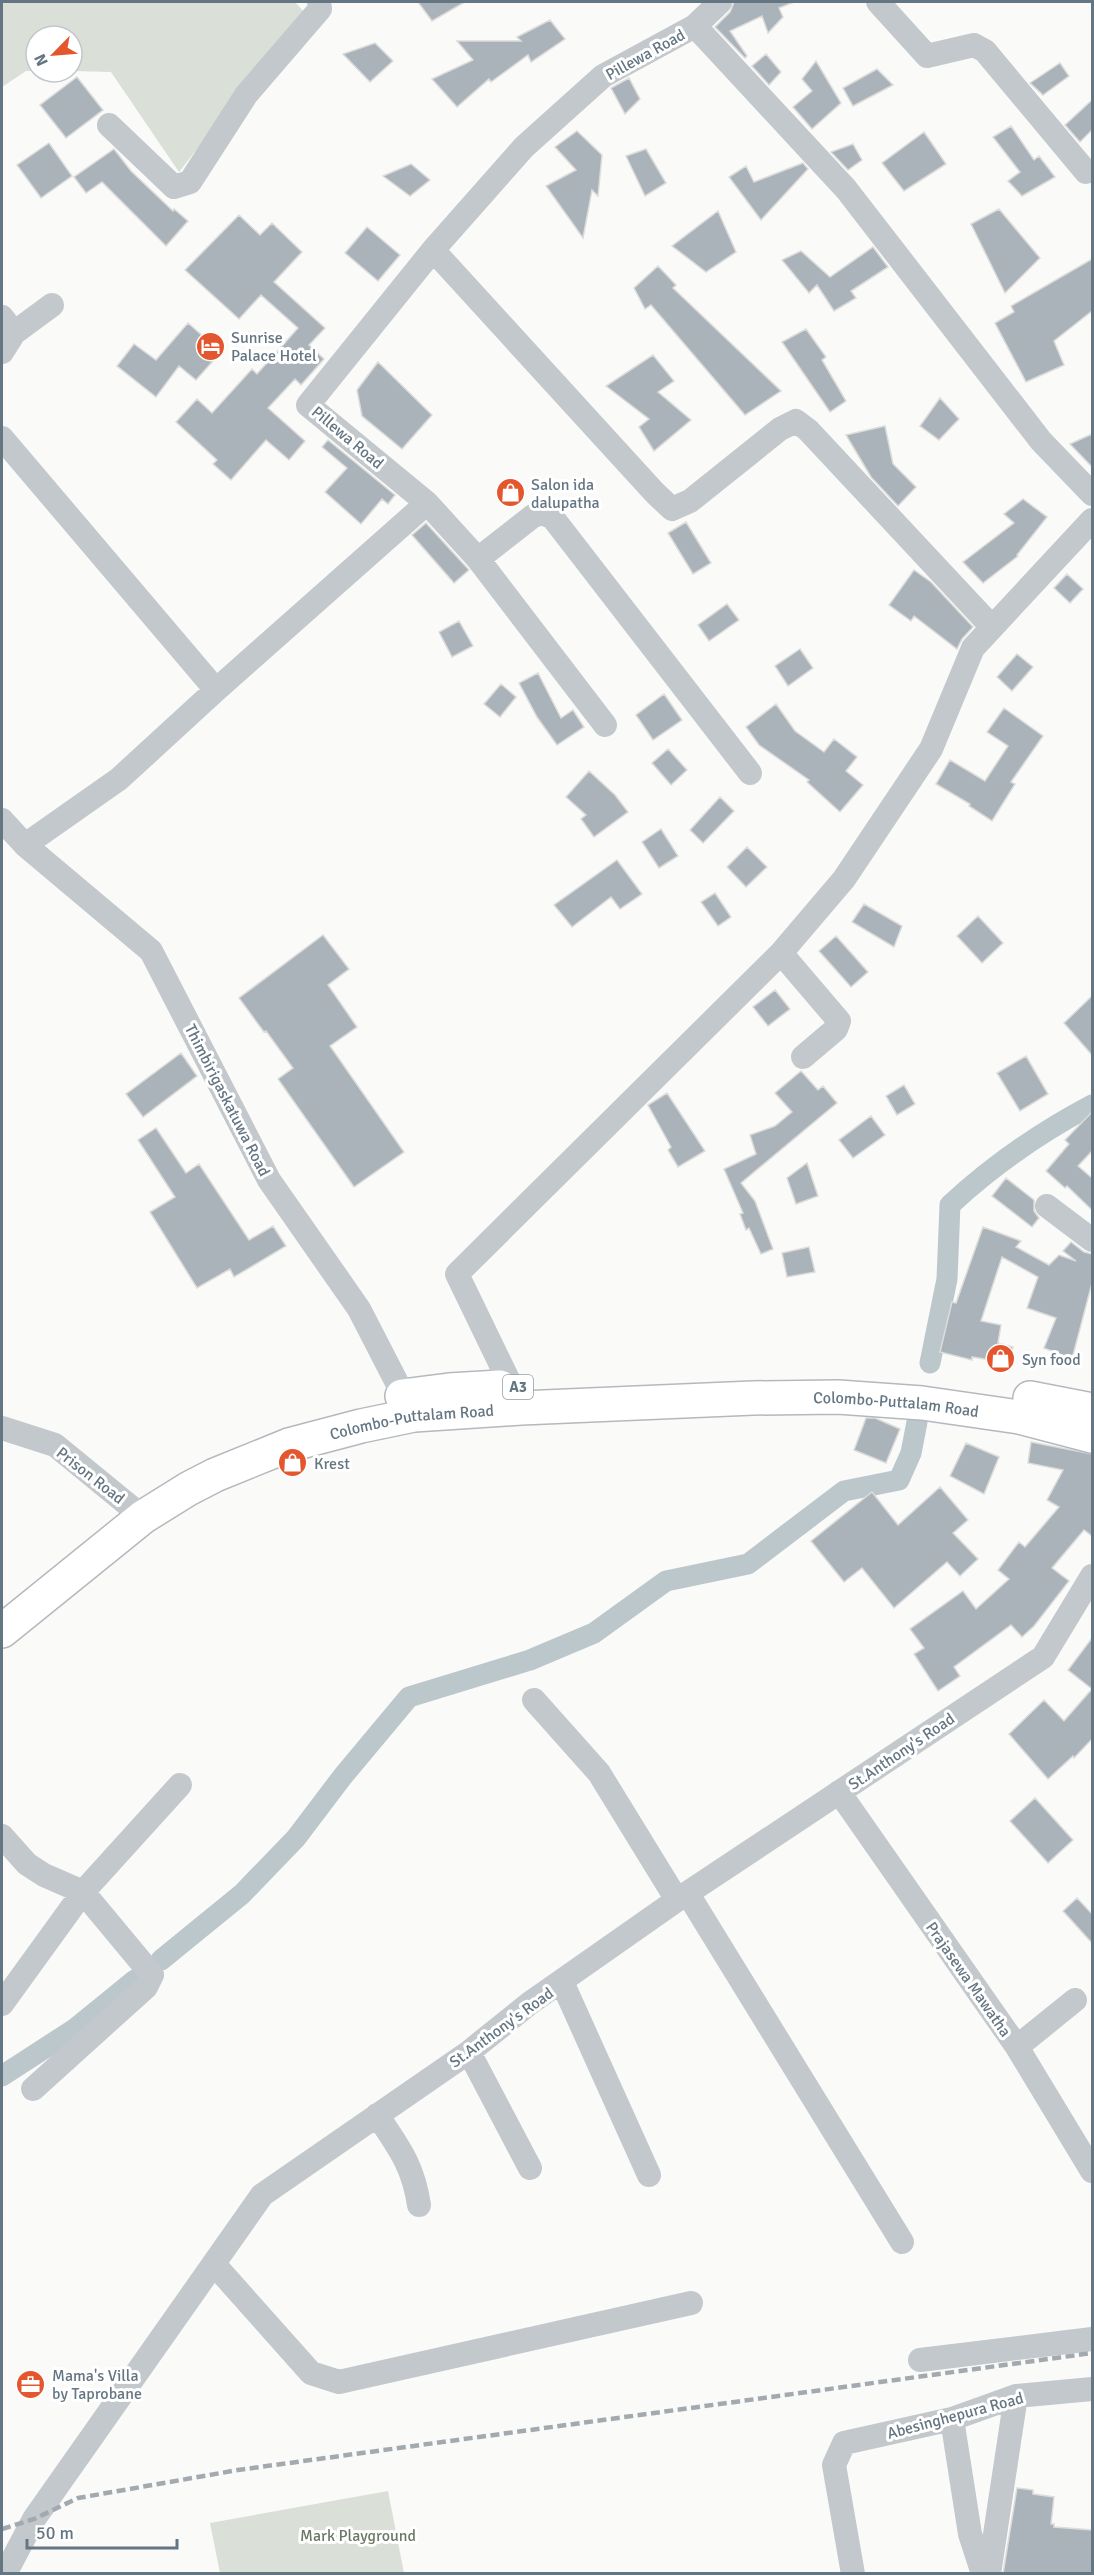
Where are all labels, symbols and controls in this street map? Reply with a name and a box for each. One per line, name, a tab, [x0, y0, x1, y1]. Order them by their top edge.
north arrow	[24, 24, 84, 84]
street label: Pillewa Road	[602, 25, 689, 85]
text: N	[30, 51, 53, 69]
place label: Sunrise Palace Hotel	[231, 328, 317, 366]
hotel icon: Sunrise Palace Hotel	[194, 330, 226, 362]
street label: Pillewa Road	[307, 402, 387, 474]
place label: Salon ida dalupatha	[531, 475, 600, 513]
shop icon: Salon ida dalupatha	[494, 477, 526, 509]
street label: Thimbirigaskatuwa Road	[180, 1021, 274, 1180]
shop icon: Syn food	[985, 1343, 1017, 1375]
place label: Syn food	[1022, 1350, 1081, 1370]
road number: A3	[503, 1375, 533, 1399]
street label: Colombo-Puttalam Road	[813, 1388, 980, 1422]
street label: Colombo-Puttalam Road	[328, 1401, 495, 1445]
street label: Prison Road	[52, 1443, 129, 1509]
shop icon: Krest	[277, 1447, 309, 1479]
place label: Krest	[314, 1454, 350, 1474]
street label: St.Anthony's Road	[845, 1709, 958, 1795]
street label: Prajasewa Mawatha	[921, 1918, 1015, 2041]
street label: St.Anthony's Road	[446, 1983, 558, 2072]
place label: Mama's Villa by Taprobane	[52, 2366, 142, 2404]
office icon: Mama's Villa by Taprobane	[15, 2368, 47, 2400]
street label: Abesinghepura Road	[885, 2388, 1026, 2444]
scale bar	[27, 2512, 177, 2550]
text: 50 m	[36, 2522, 74, 2544]
park label: Mark Playground	[300, 2526, 416, 2546]

